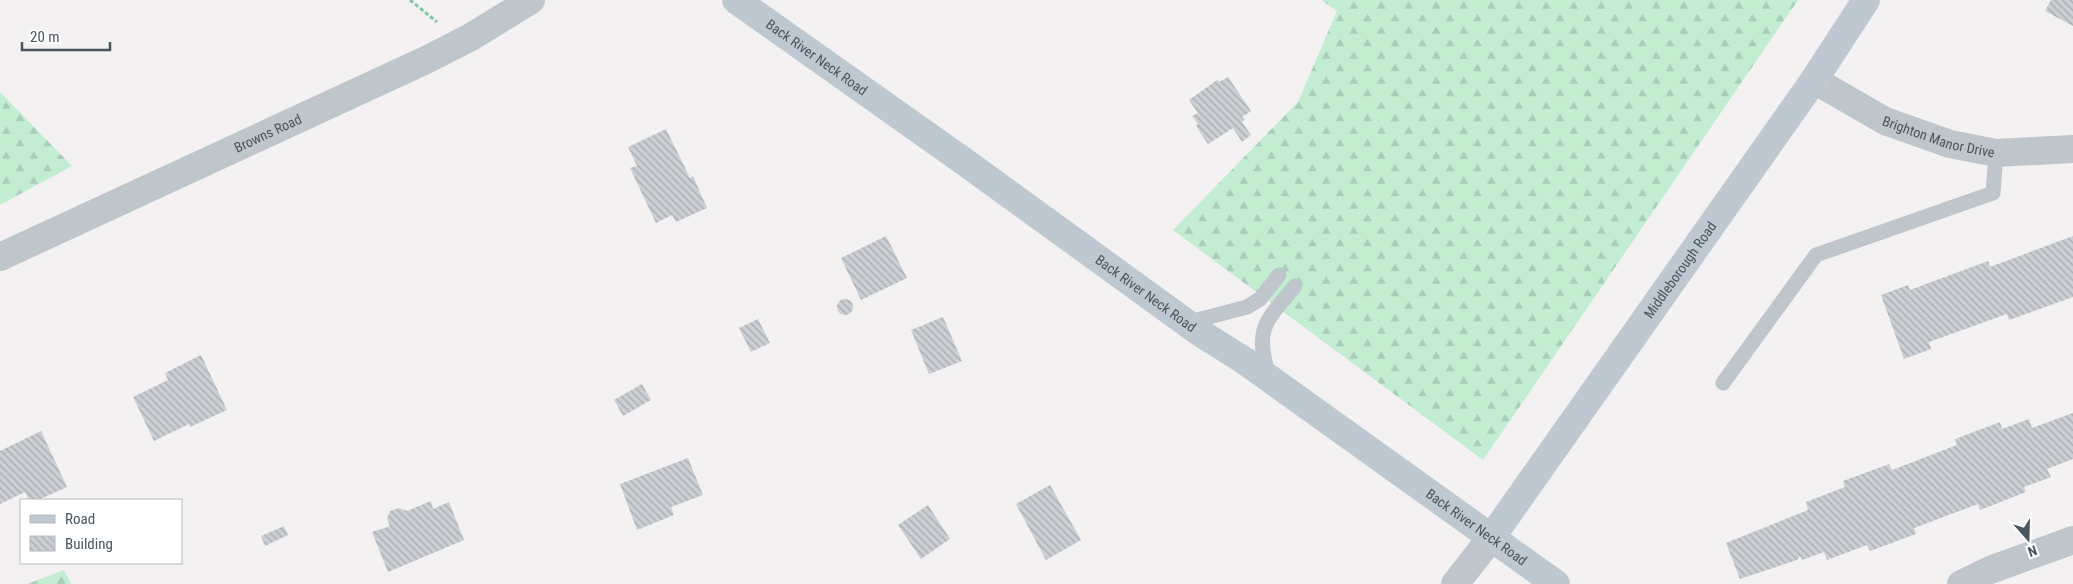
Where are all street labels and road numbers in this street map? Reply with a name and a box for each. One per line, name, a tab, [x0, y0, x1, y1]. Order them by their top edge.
street label: Back River Neck Road	[763, 16, 871, 99]
street label: Browns Road	[232, 111, 304, 156]
street label: Brighton Manor Drive	[1880, 113, 1996, 161]
street label: Middleborough Road	[1641, 219, 1720, 321]
street label: Back River Neck Road	[1092, 252, 1199, 335]
street label: Back River Neck Road	[1423, 485, 1530, 569]

